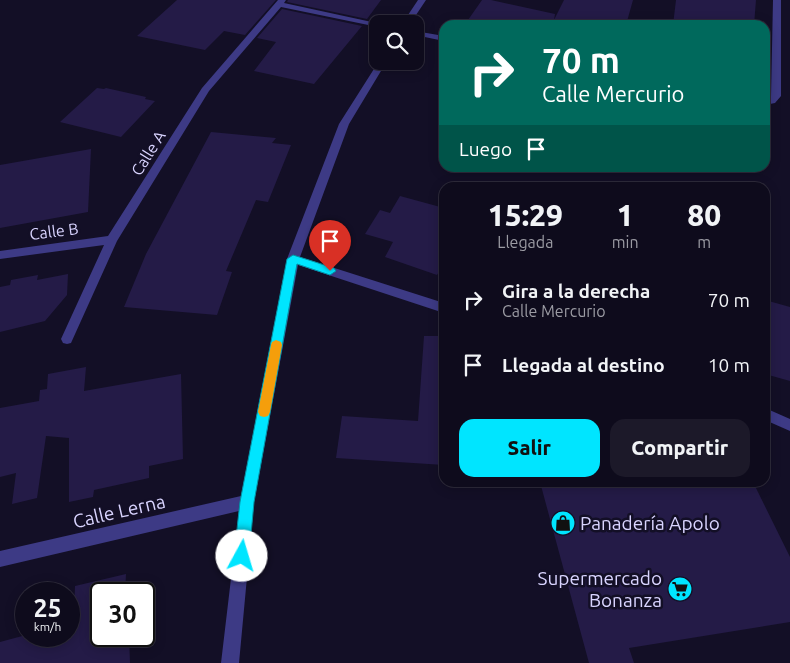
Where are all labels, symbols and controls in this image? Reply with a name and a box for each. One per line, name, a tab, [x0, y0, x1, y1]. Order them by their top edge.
map controls	[369, 15, 424, 70]
button: search	[369, 15, 424, 70]
icon: right	[459, 40, 524, 105]
text: 70 m	[542, 40, 620, 80]
text: Calle Mercurio	[542, 81, 684, 106]
street label: Calle A	[127, 127, 169, 179]
icon: arrive	[522, 135, 550, 163]
text: Luego	[459, 138, 512, 160]
text: 15:29	[488, 198, 563, 232]
text: 1	[617, 198, 634, 232]
text: 80	[687, 198, 721, 232]
street label: Calle B	[29, 219, 79, 243]
pin	[309, 220, 351, 271]
icon: arrive	[316, 227, 344, 255]
text: Llegada	[497, 233, 553, 251]
text: min	[612, 233, 639, 251]
text: m	[697, 233, 711, 251]
text: Gira a la derecha	[502, 280, 650, 302]
icon: right	[459, 286, 487, 314]
text: 70 m	[708, 289, 750, 311]
text: Calle Mercurio	[502, 302, 606, 320]
icon: arrive	[459, 351, 487, 379]
text: Llegada al destino	[502, 354, 665, 376]
text: 10 m	[708, 354, 750, 376]
button: Salir	[459, 419, 600, 477]
button: Compartir	[610, 419, 750, 477]
street label: Calle Lerna	[71, 490, 167, 532]
shop icon: Panadería Apolo	[550, 510, 576, 536]
place label: Panadería Apolo	[580, 512, 720, 534]
position arrow	[215, 529, 267, 581]
place label: Supermercado Bonanza	[538, 567, 662, 611]
supermarket icon: Supermercado Bonanza	[667, 576, 693, 602]
speed limit sign: 30	[90, 582, 155, 647]
text: 25	[33, 594, 62, 622]
text: km/h	[34, 620, 61, 633]

